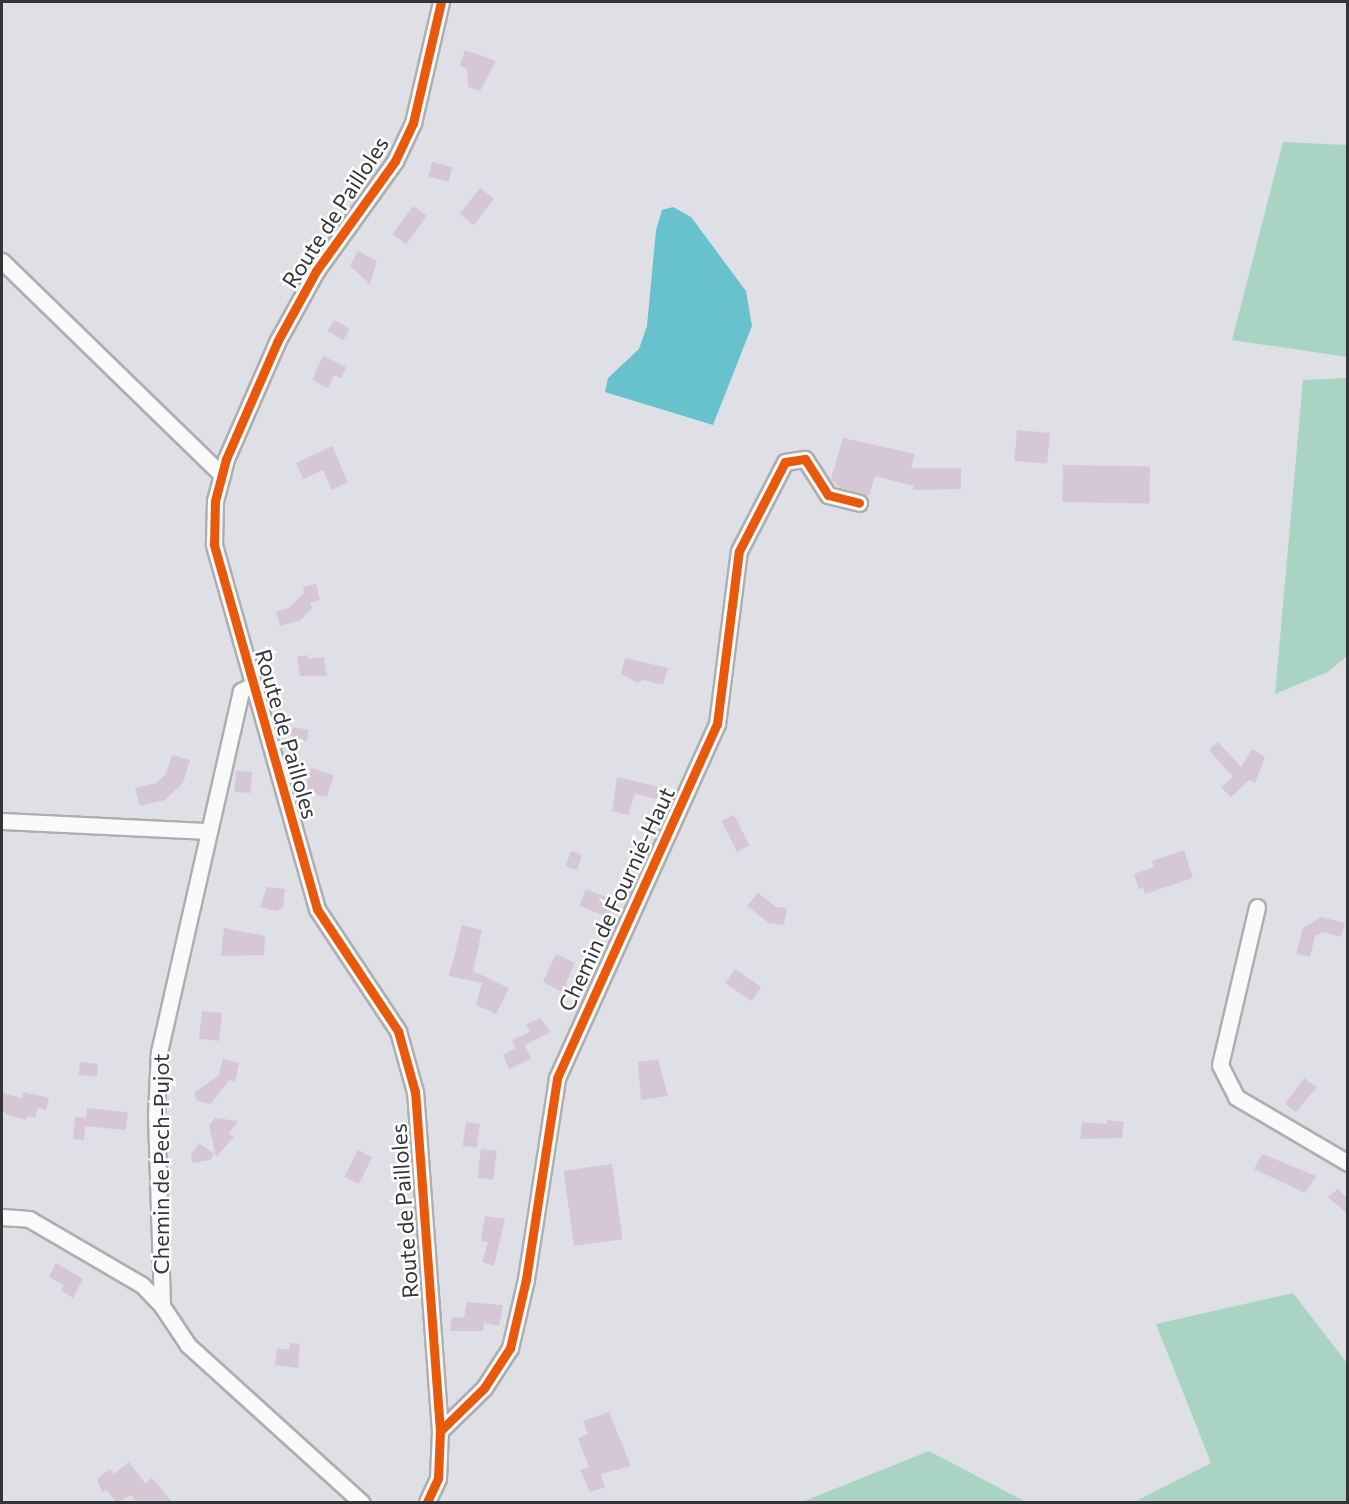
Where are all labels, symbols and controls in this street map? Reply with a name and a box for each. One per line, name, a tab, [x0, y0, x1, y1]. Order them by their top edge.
street label: Route de Pailloles	[276, 131, 394, 293]
street label: Route de Pailloles	[250, 646, 324, 822]
street label: Chemin de Fournié-Haut	[552, 783, 680, 1015]
street label: Chemin de Pech-Pujot	[148, 1054, 174, 1274]
street label: Route de Pailloles	[385, 1123, 423, 1299]

